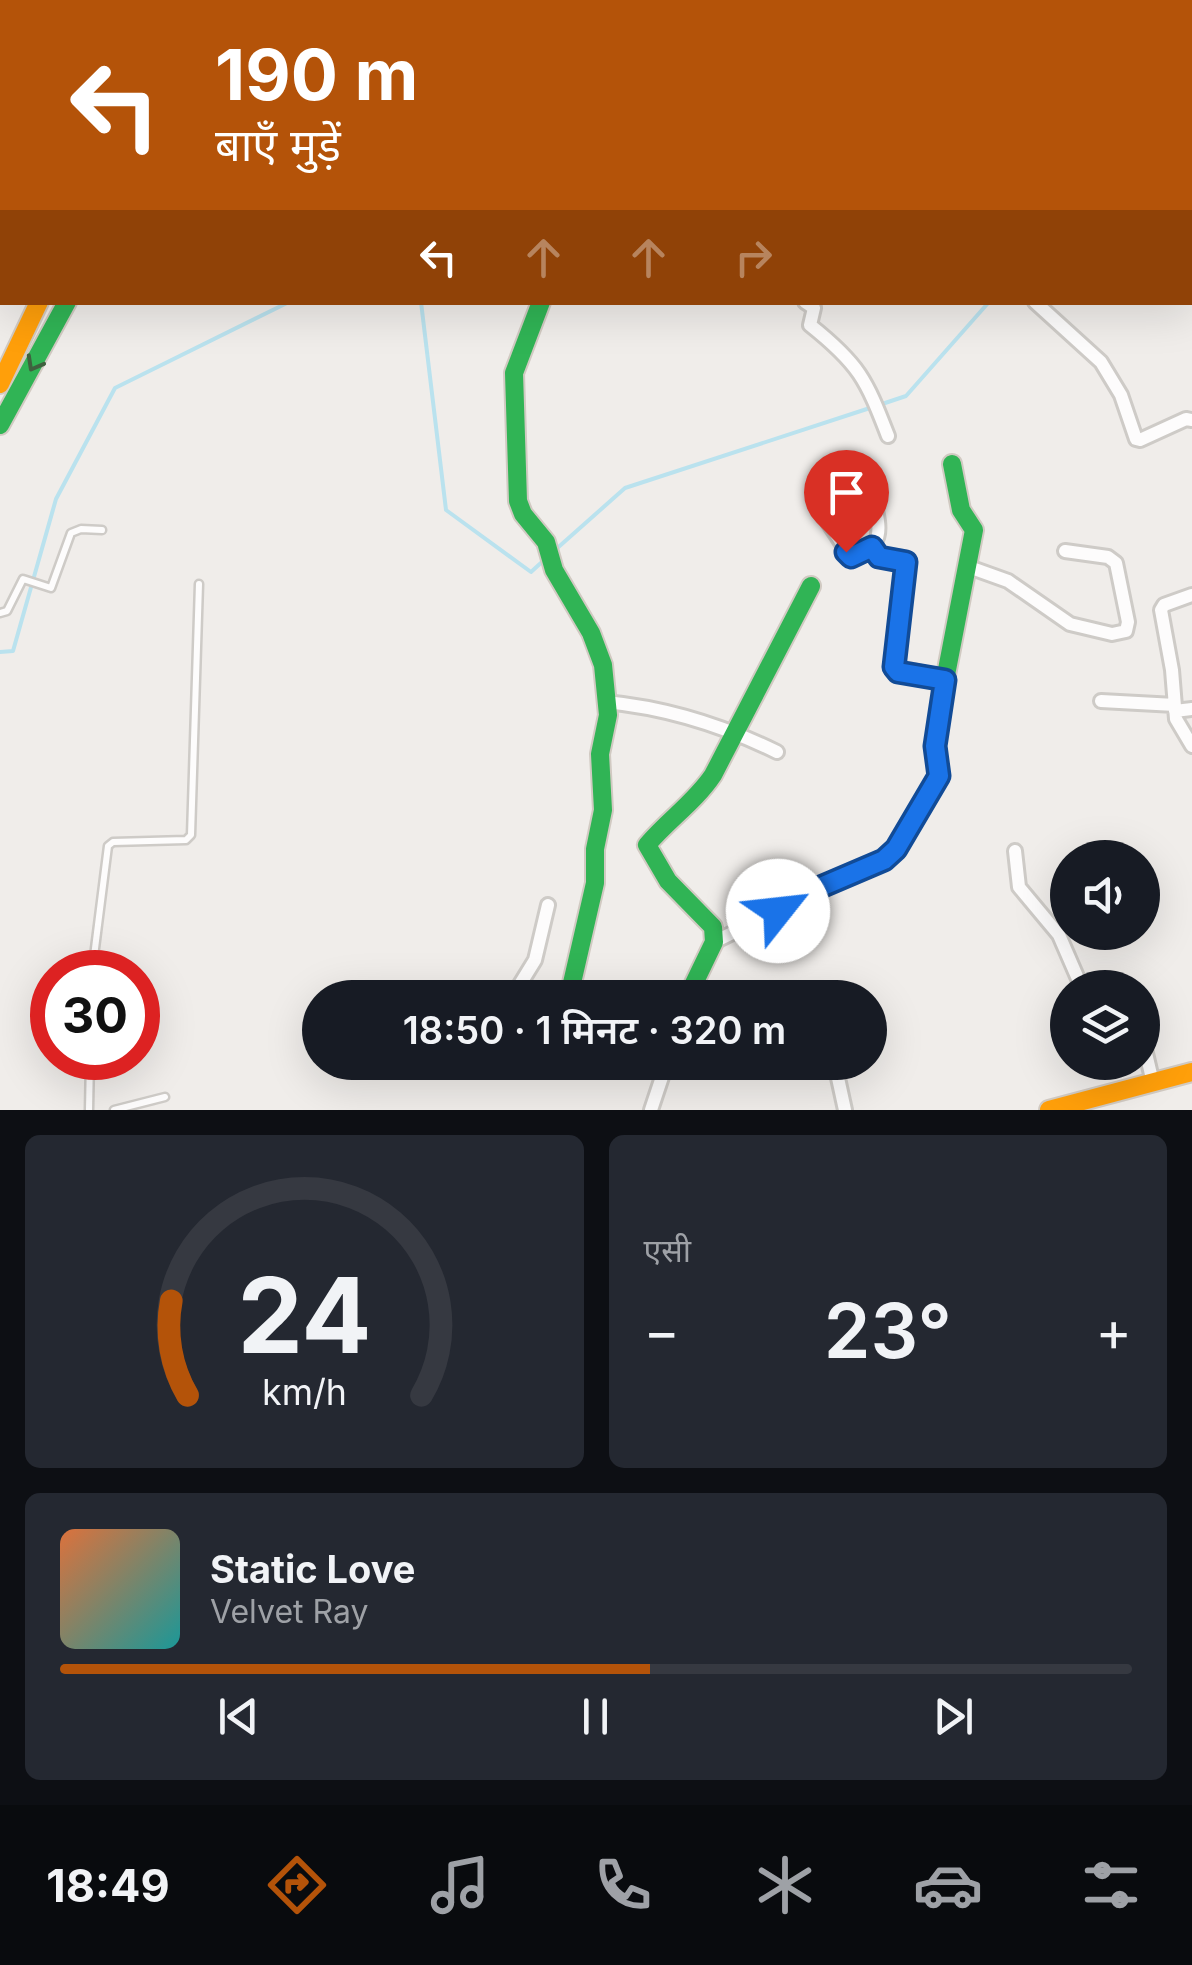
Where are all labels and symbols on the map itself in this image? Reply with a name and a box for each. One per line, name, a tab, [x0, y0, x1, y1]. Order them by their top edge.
one-way arrow	[26, 353, 46, 371]
pin	[804, 450, 889, 553]
position arrow	[726, 859, 830, 963]
speed limit sign: 30	[30, 950, 160, 1080]

